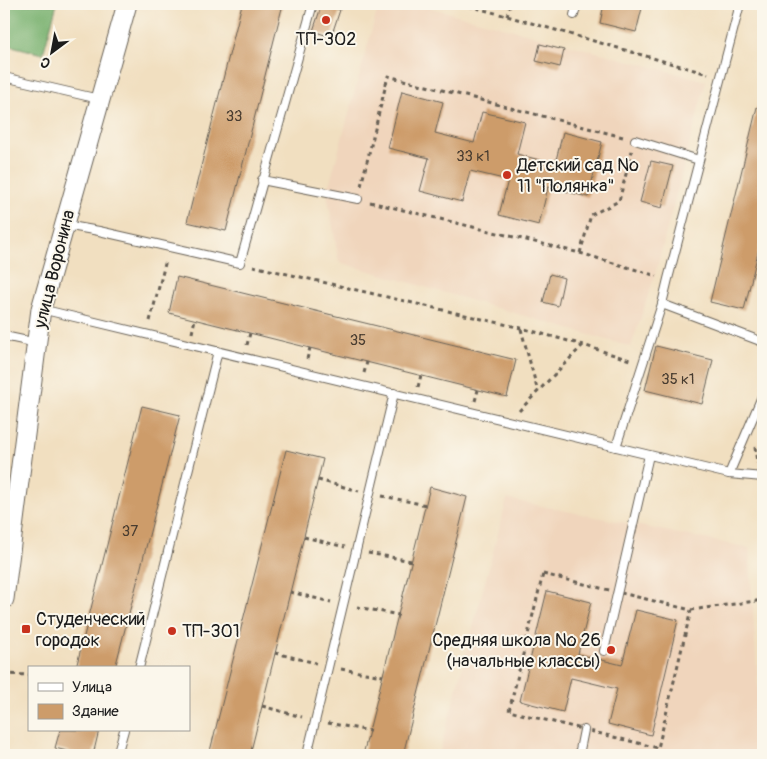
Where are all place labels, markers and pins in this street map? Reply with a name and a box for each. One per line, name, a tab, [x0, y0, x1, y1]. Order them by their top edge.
marker: ТП-302	[320, 14, 332, 26]
place label: ТП-302	[296, 28, 356, 51]
place label: Детский сад № 11 "Полянка"	[516, 154, 639, 198]
marker: Детский сад № 11 "Полянка"	[501, 169, 513, 181]
place label: Студенческий городок	[36, 608, 146, 652]
place label: ТП-301	[182, 620, 240, 643]
marker: Студенческий городок	[20, 623, 32, 635]
marker: ТП-301	[166, 625, 178, 637]
place label: Средняя школа № 26 (начальные классы)	[432, 629, 601, 673]
marker: Средняя школа № 26 (начальные классы)	[605, 644, 617, 656]

